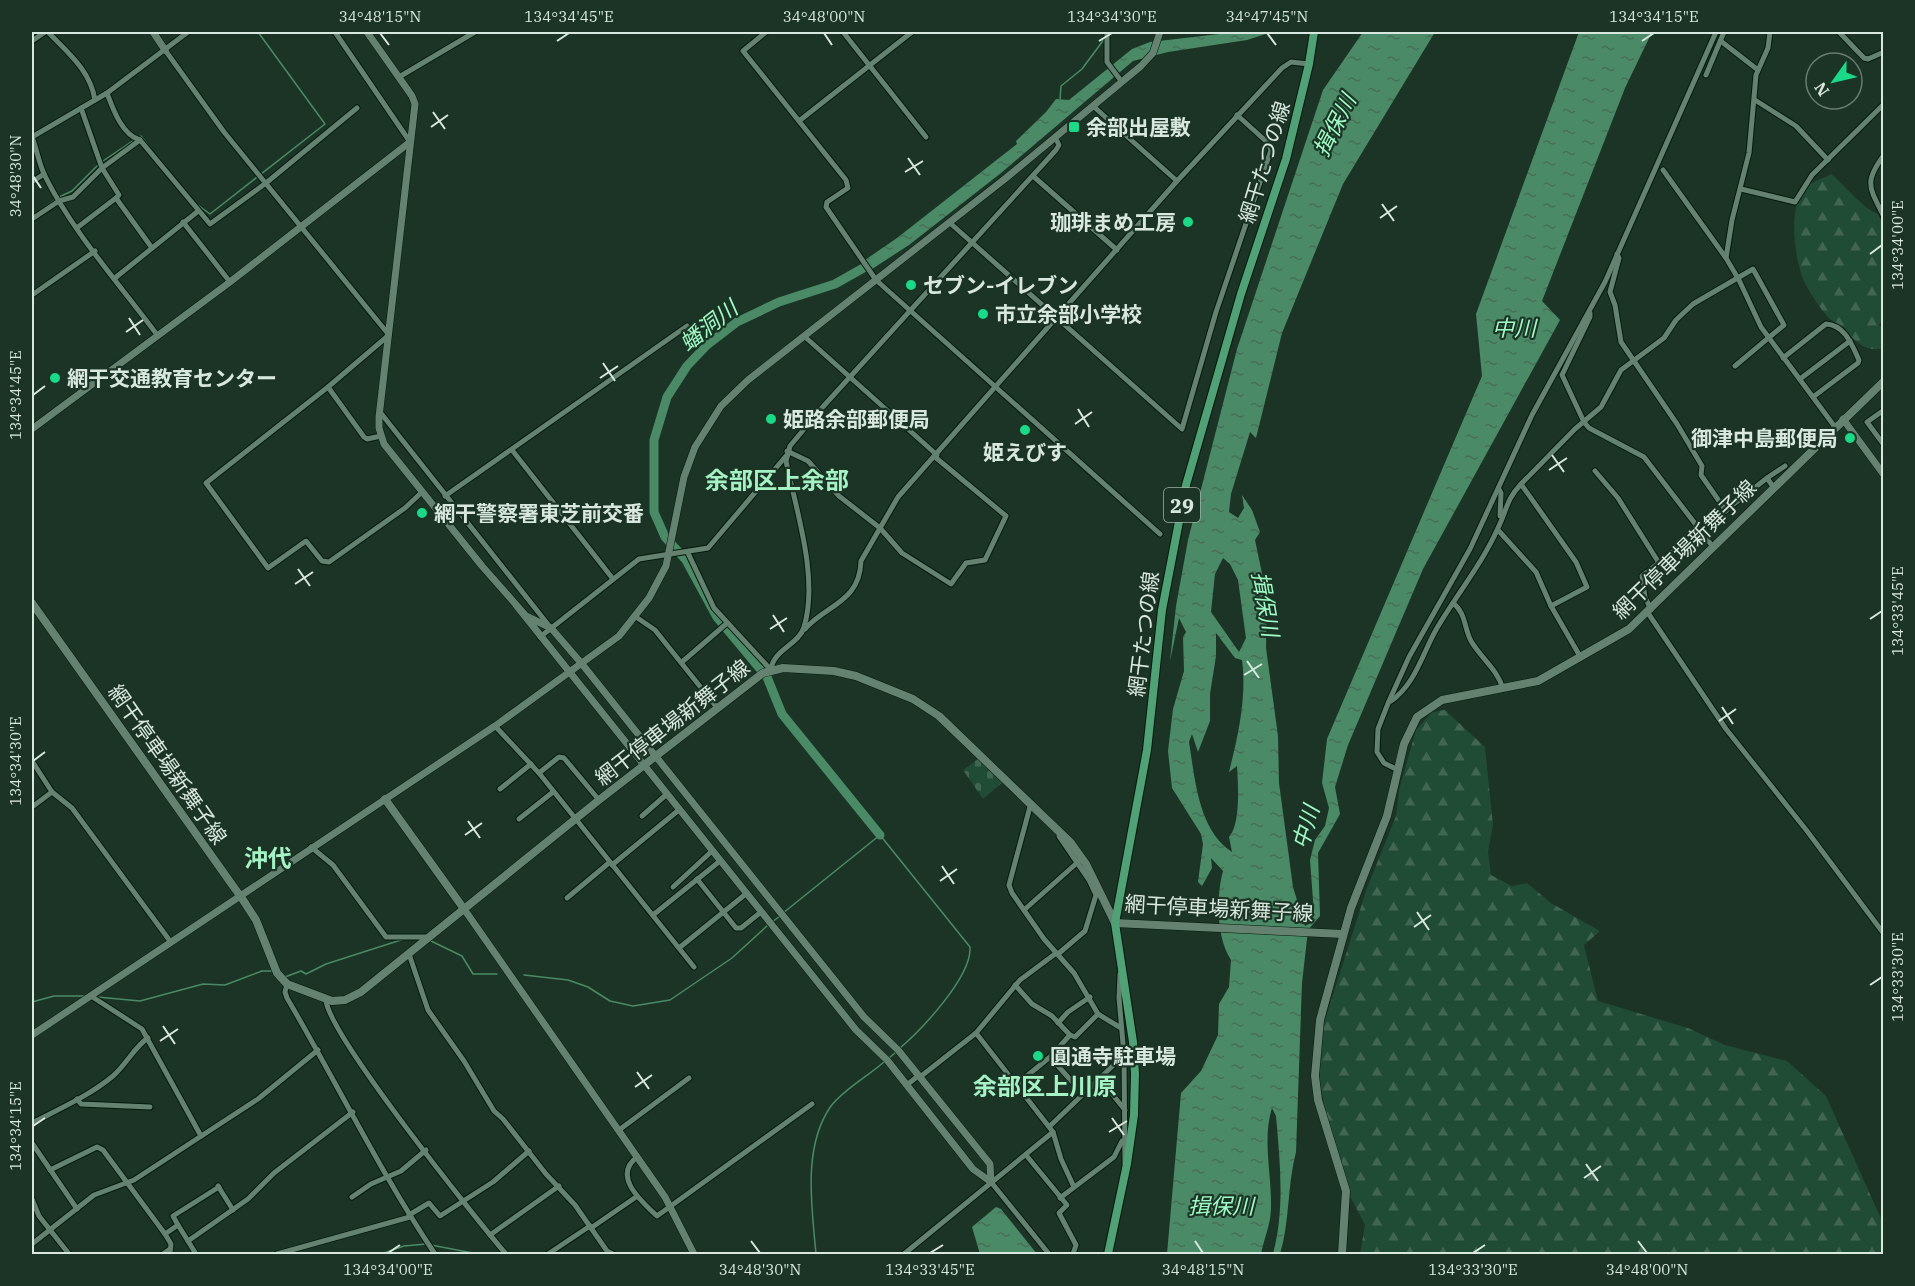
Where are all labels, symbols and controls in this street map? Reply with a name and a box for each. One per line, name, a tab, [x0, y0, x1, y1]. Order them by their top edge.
text: 34°48'15"N	[339, 7, 421, 26]
text: 134°34'45"E	[524, 7, 614, 26]
text: 34°48'00"N	[783, 7, 865, 26]
text: 134°34'30"E	[1067, 7, 1157, 26]
text: 34°47'45"N	[1226, 7, 1308, 26]
text: 134°34'15"E	[1609, 7, 1699, 26]
north arrow	[1804, 51, 1864, 111]
text: N	[1810, 79, 1833, 100]
water label: 揖保川	[1306, 87, 1363, 161]
street label: 網干たつの線	[1232, 98, 1296, 226]
place label: 余部出屋敷	[1086, 113, 1191, 141]
marker: 余部出屋敷	[1067, 120, 1081, 134]
text: 34°48'30"N	[6, 135, 25, 217]
text: 134°34'00"E	[1888, 200, 1907, 290]
place label: 珈琲まめ工房	[1050, 208, 1176, 236]
marker: 珈琲まめ工房	[1181, 215, 1195, 229]
place label: セブン-イレブン	[923, 271, 1078, 299]
marker: セブン-イレブン	[904, 278, 918, 292]
water label: 蟠洞川	[673, 292, 745, 357]
place label: 市立余部小学校	[995, 300, 1142, 328]
marker: 市立余部小学校	[976, 307, 990, 321]
water label: 中川	[1492, 313, 1538, 342]
text: 134°34'45"E	[6, 350, 25, 440]
place label: 網干交通教育センター	[67, 364, 277, 392]
marker: 網干交通教育センター	[48, 371, 62, 385]
place label: 姫路余部郵便局	[783, 405, 930, 433]
marker: 姫路余部郵便局	[764, 412, 778, 426]
marker: 姫えびす	[1018, 423, 1032, 437]
place label: 御津中島郵便局	[1691, 424, 1838, 452]
marker: 御津中島郵便局	[1843, 431, 1857, 445]
place label: 姫えびす	[983, 438, 1067, 466]
district label: 余部区上余部	[705, 464, 849, 496]
street label: 網干停車場新舞子線	[1606, 473, 1762, 625]
road number: 29	[1164, 488, 1200, 522]
place label: 網干警察署東芝前交番	[434, 499, 644, 527]
marker: 網干警察署東芝前交番	[415, 506, 429, 520]
text: 134°33'45"E	[1888, 566, 1907, 656]
water label: 揖保川	[1246, 569, 1286, 641]
street label: 網干たつの線	[1121, 570, 1165, 698]
street label: 網干停車場新舞子線	[589, 653, 755, 791]
street label: 網干停車場新舞子線	[102, 679, 234, 849]
text: 134°34'30"E	[6, 716, 25, 806]
water label: 中川	[1285, 800, 1326, 852]
district label: 沖代	[244, 842, 292, 874]
street label: 網干停車場新舞子線	[1124, 889, 1314, 927]
text: 134°33'30"E	[1888, 932, 1907, 1022]
place label: 圓通寺駐車場	[1050, 1042, 1176, 1070]
marker: 圓通寺駐車場	[1031, 1049, 1045, 1063]
district label: 余部区上川原	[973, 1070, 1117, 1102]
text: 134°34'15"E	[6, 1081, 25, 1171]
water label: 揖保川	[1188, 1191, 1256, 1220]
text: 134°34'00"E	[343, 1260, 433, 1279]
text: 34°48'30"N	[719, 1260, 801, 1279]
text: 134°33'45"E	[885, 1260, 975, 1279]
text: 34°48'15"N	[1162, 1260, 1244, 1279]
text: 134°33'30"E	[1428, 1260, 1518, 1279]
text: 34°48'00"N	[1606, 1260, 1688, 1279]

